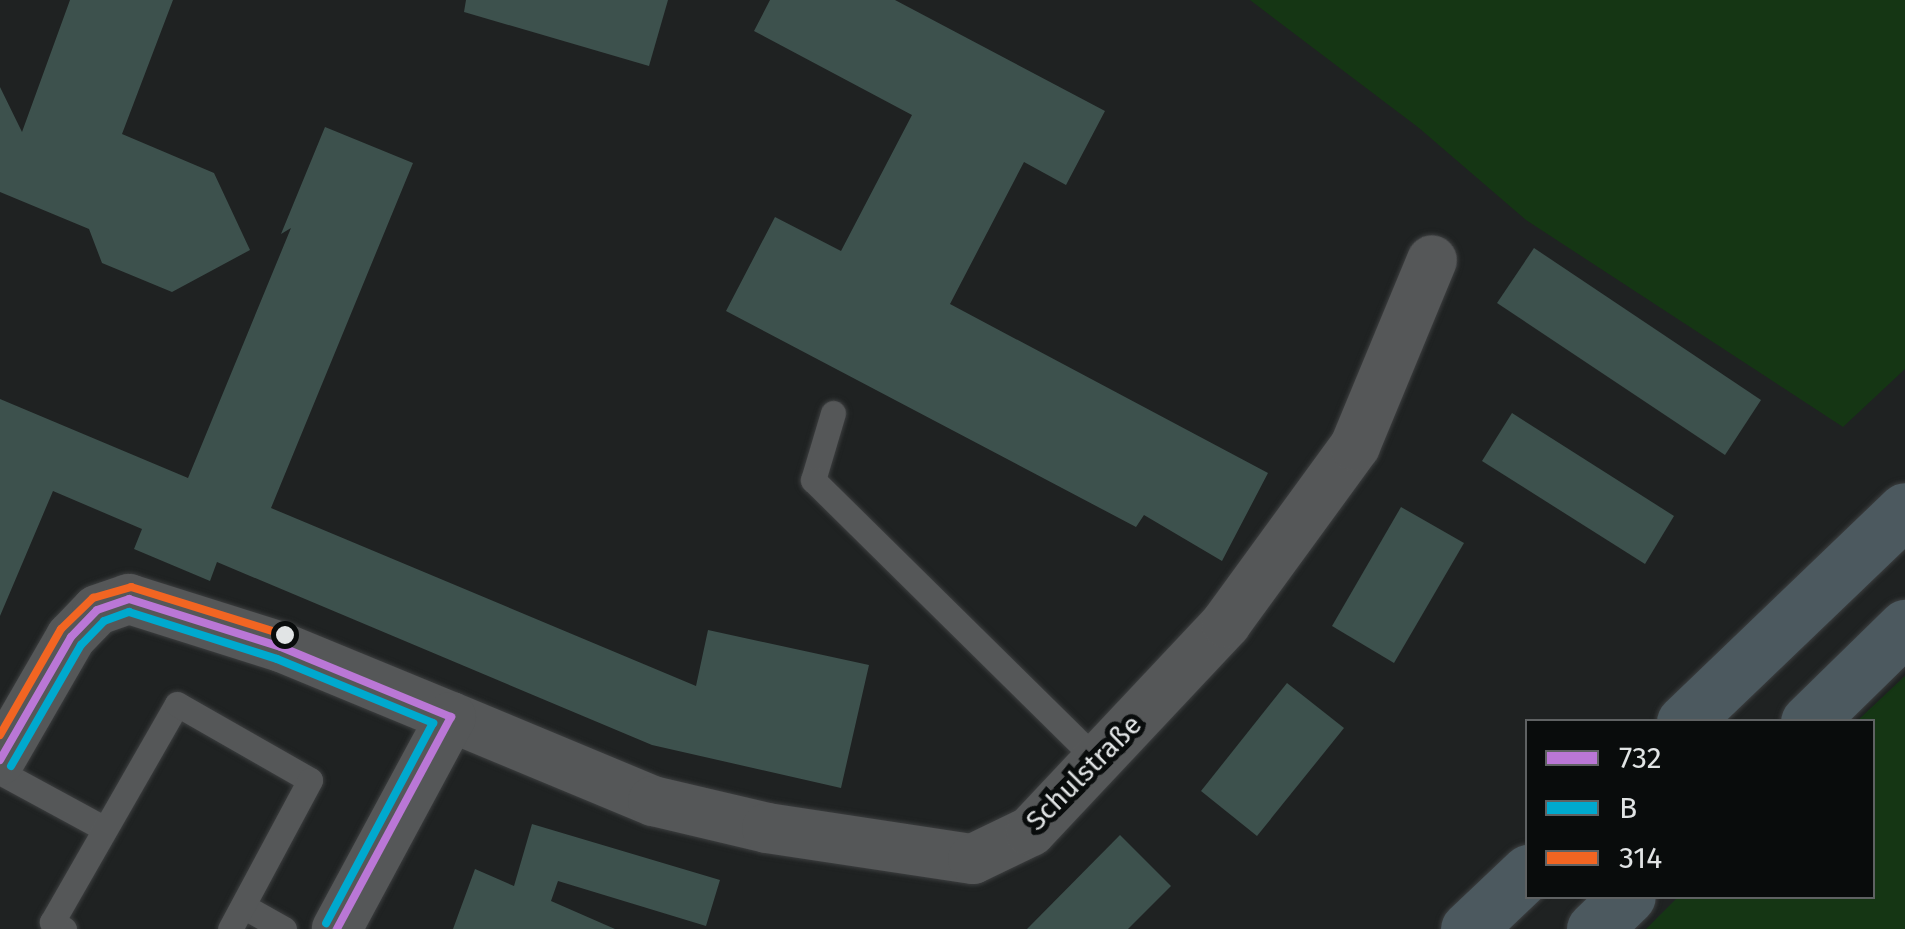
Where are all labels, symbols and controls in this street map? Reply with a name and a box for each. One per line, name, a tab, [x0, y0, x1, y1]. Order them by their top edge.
unlabelled marker	[275, 625, 295, 645]
street label: Schulstraße	[1019, 708, 1149, 838]
legend	[1525, 719, 1875, 899]
text: 732	[1619, 740, 1662, 776]
text: B	[1619, 790, 1637, 826]
text: 314	[1619, 840, 1662, 876]

